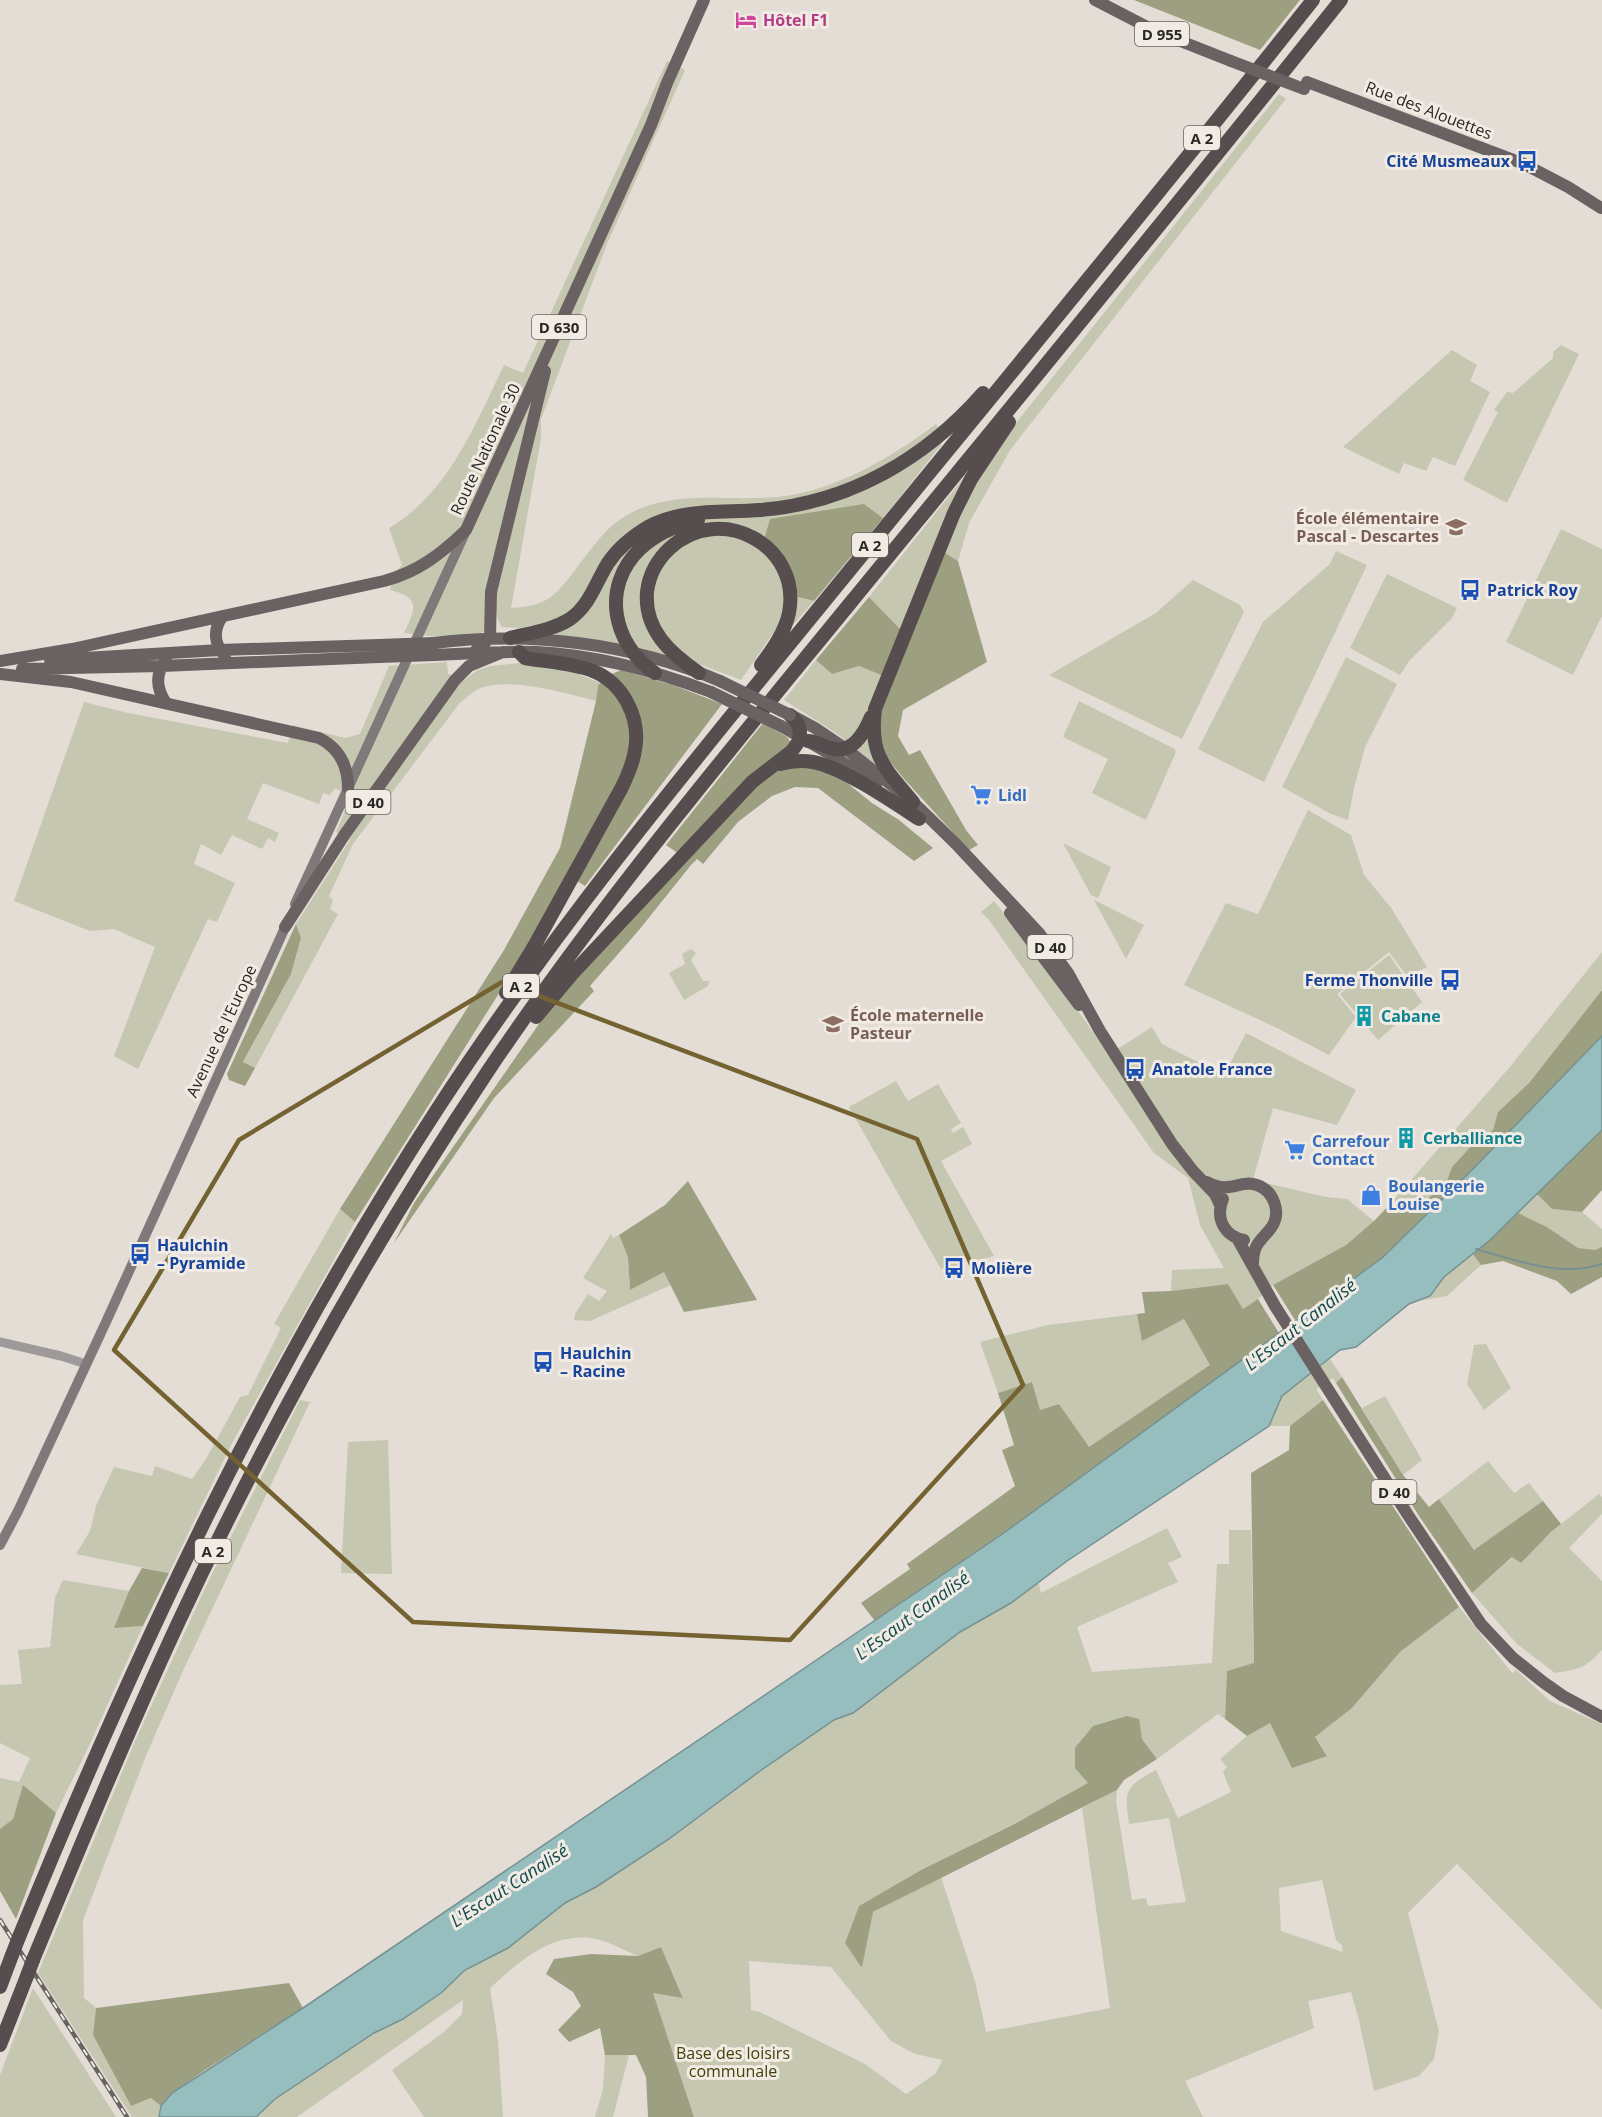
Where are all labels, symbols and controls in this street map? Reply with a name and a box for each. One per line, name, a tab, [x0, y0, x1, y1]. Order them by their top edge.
hotel icon: Hôtel F1	[734, 8, 758, 32]
place label: Hôtel F1	[763, 9, 829, 31]
road number: D 955	[1135, 22, 1189, 46]
street label: Rue des Alouettes	[1363, 76, 1495, 144]
road number: A 2	[1184, 126, 1220, 150]
bus stop icon: Cité Musmeaux	[1515, 149, 1539, 173]
place label: Cité Musmeaux	[1386, 150, 1511, 172]
road number: D 630	[532, 315, 586, 339]
street label: Route Nationale 30	[445, 380, 525, 518]
place label: École élémentaire Pascal - Descartes	[1296, 507, 1439, 547]
school or university icon: École élémentaire Pascal - Descartes	[1444, 515, 1468, 539]
road number: A 2	[852, 533, 888, 557]
bus stop icon: Patrick Roy	[1458, 578, 1482, 602]
place label: Patrick Roy	[1487, 579, 1579, 601]
supermarket icon: Lidl	[969, 783, 993, 807]
place label: Lidl	[998, 784, 1027, 806]
road number: D 40	[346, 790, 391, 814]
road number: D 40	[1028, 935, 1072, 959]
street label: Avenue de l'Europe	[181, 961, 261, 1101]
bus stop icon: Ferme Thonville	[1438, 968, 1462, 992]
place label: Ferme Thonville	[1305, 969, 1433, 991]
road number: A 2	[503, 974, 539, 998]
place label: École maternelle Pasteur	[850, 1004, 984, 1044]
building icon: Cabane	[1352, 1004, 1376, 1028]
place label: Cabane	[1381, 1005, 1441, 1027]
school or university icon: École maternelle Pasteur	[821, 1012, 845, 1036]
bus stop icon: Anatole France	[1123, 1057, 1147, 1081]
place label: Anatole France	[1152, 1058, 1272, 1080]
building icon: Cerballiance	[1394, 1126, 1418, 1150]
place label: Cerballiance	[1423, 1127, 1522, 1149]
place label: Carrefour Contact	[1312, 1130, 1390, 1170]
supermarket icon: Carrefour Contact	[1283, 1138, 1307, 1162]
place label: Boulangerie Louise	[1388, 1175, 1484, 1215]
shop icon: Boulangerie Louise	[1359, 1183, 1383, 1207]
place label: Haulchin – Pyramide	[157, 1234, 245, 1274]
bus stop icon: Haulchin – Pyramide	[128, 1242, 152, 1266]
bus stop icon: Molière	[942, 1256, 966, 1280]
place label: Molière	[971, 1257, 1032, 1279]
water label: L'Escaut Canalisé	[1239, 1273, 1361, 1375]
place label: Haulchin – Racine	[560, 1342, 631, 1382]
bus stop icon: Haulchin – Racine	[531, 1350, 555, 1374]
road number: D 40	[1372, 1480, 1416, 1504]
road number: A 2	[195, 1539, 231, 1563]
water label: L'Escaut Canalisé	[850, 1565, 974, 1665]
water label: L'Escaut Canalisé	[445, 1838, 573, 1932]
park label: Base des loisirs communale	[676, 2042, 790, 2082]

